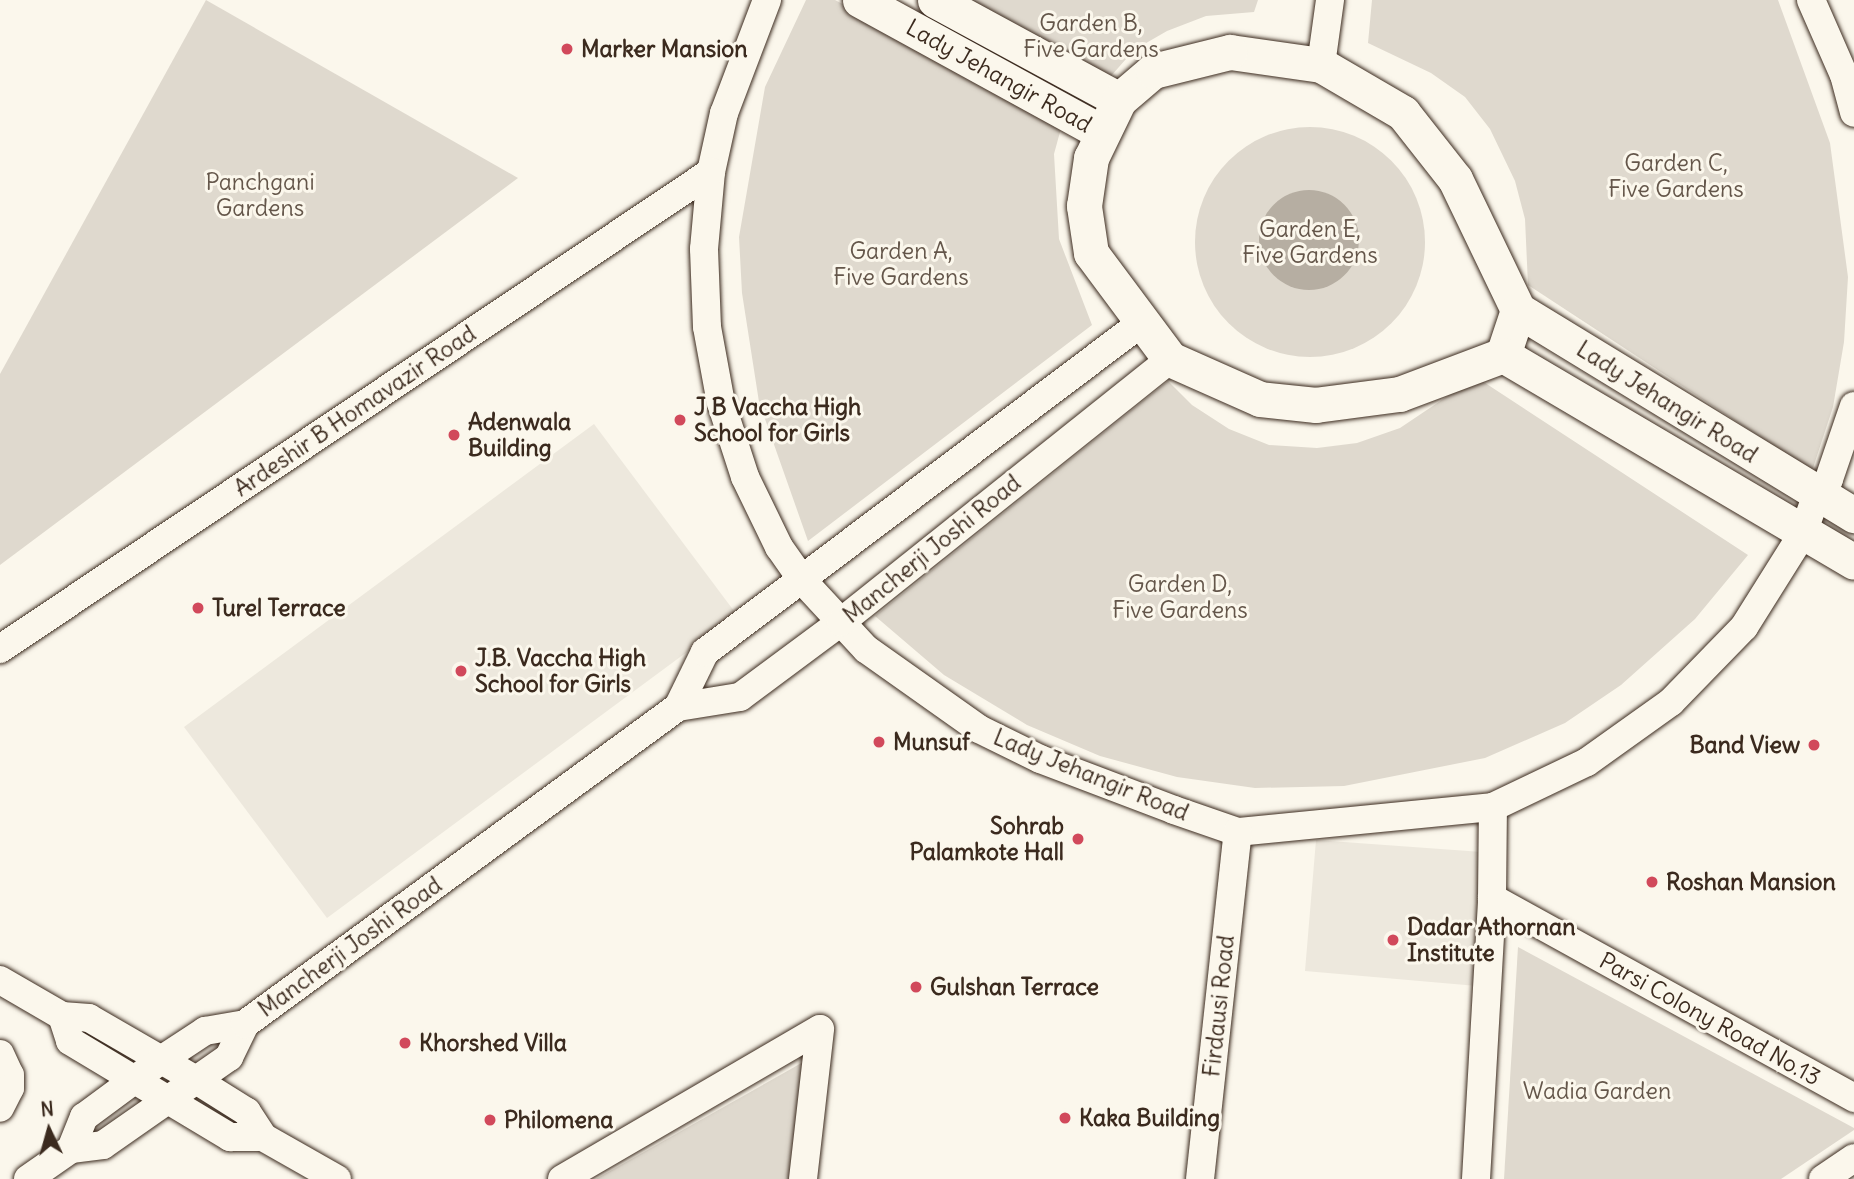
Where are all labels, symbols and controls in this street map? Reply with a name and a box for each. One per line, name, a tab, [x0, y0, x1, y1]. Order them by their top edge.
park label: Garden B, Five Gardens	[1023, 9, 1159, 63]
street label: Lady Jehangir Road	[901, 14, 1097, 138]
place label: Marker Mansion	[581, 35, 748, 63]
marker: Marker Mansion	[559, 41, 575, 57]
park label: Garden C, Five Gardens	[1608, 149, 1744, 203]
park label: Panchgani Gardens	[205, 168, 315, 222]
park label: Garden E, Five Gardens	[1242, 215, 1378, 269]
park label: Garden A, Five Gardens	[833, 237, 969, 291]
street label: Ardeshir B Homavazir Road	[229, 320, 481, 502]
street label: Lady Jehangir Road	[1571, 335, 1763, 469]
place label: J B Vaccha High School for Girls	[694, 393, 861, 447]
place label: Adenwala Building	[468, 408, 571, 462]
marker: J B Vaccha High School for Girls	[672, 412, 688, 428]
marker: Adenwala Building	[446, 427, 462, 443]
street label: Mancherji Joshi Road	[838, 469, 1026, 629]
park label: Garden D, Five Gardens	[1112, 570, 1248, 624]
place label: Turel Terrace	[212, 594, 346, 622]
marker: Turel Terrace	[190, 600, 206, 616]
place label: J.B. Vaccha High School for Girls	[475, 644, 646, 698]
marker: J.B. Vaccha High School for Girls	[453, 663, 469, 679]
street label: Lady Jehangir Road	[989, 723, 1193, 827]
place label: Munsuf	[893, 728, 970, 756]
place label: Band View	[1689, 731, 1800, 759]
marker: Munsuf	[871, 734, 887, 750]
marker: Band View	[1806, 737, 1822, 753]
place label: Sohrab Palamkote Hall	[909, 812, 1064, 866]
marker: Sohrab Palamkote Hall	[1070, 831, 1086, 847]
place label: Roshan Mansion	[1666, 868, 1836, 896]
street label: Mancherji Joshi Road	[253, 871, 447, 1023]
marker: Roshan Mansion	[1644, 874, 1660, 890]
place label: Dadar Athornan Institute	[1407, 913, 1576, 967]
marker: Dadar Athornan Institute	[1385, 932, 1401, 948]
street label: Firdausi Road	[1198, 934, 1240, 1078]
street label: Parsi Colony Road No.13	[1595, 947, 1825, 1091]
place label: Gulshan Terrace	[930, 973, 1099, 1001]
marker: Gulshan Terrace	[908, 979, 924, 995]
place label: Khorshed Villa	[419, 1029, 567, 1057]
marker: Khorshed Villa	[397, 1035, 413, 1051]
park label: Wadia Garden	[1523, 1077, 1671, 1105]
north arrow	[14, 1095, 84, 1165]
text: N	[40, 1097, 55, 1122]
place label: Kaka Building	[1079, 1104, 1220, 1132]
place label: Philomena	[504, 1106, 613, 1134]
marker: Kaka Building	[1057, 1110, 1073, 1126]
marker: Philomena	[482, 1112, 498, 1128]

